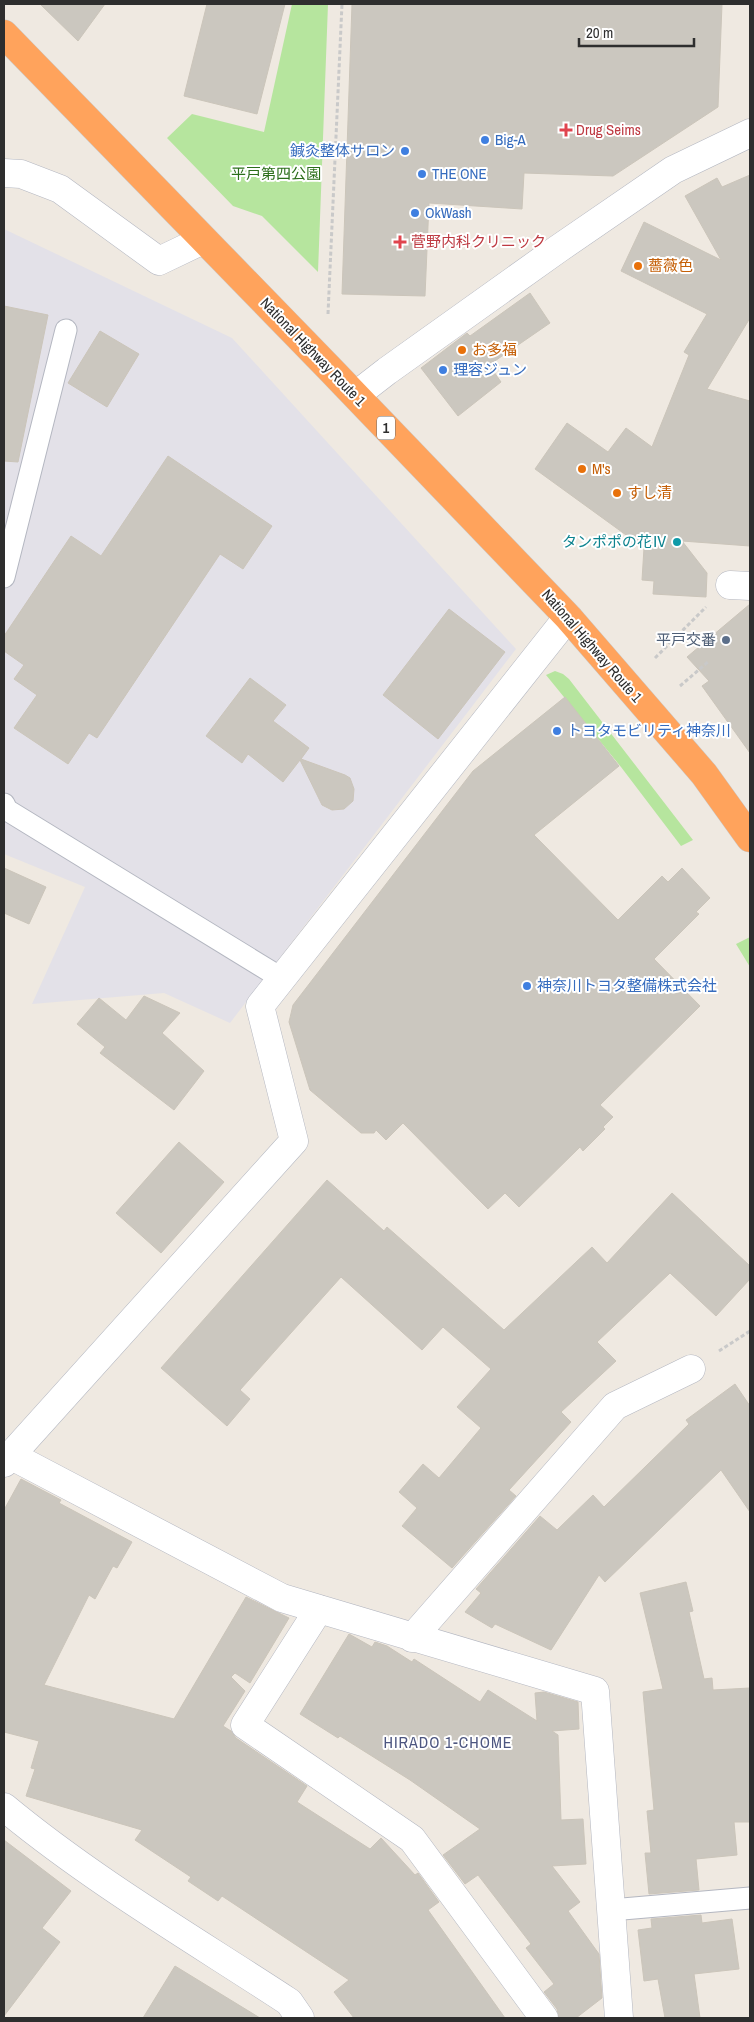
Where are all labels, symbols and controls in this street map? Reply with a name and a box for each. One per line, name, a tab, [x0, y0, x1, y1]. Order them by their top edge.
scale bar	[579, 15, 694, 47]
text: 20 m	[586, 22, 613, 43]
place label: Drug Seims	[576, 119, 641, 140]
marker: Drug Seims	[560, 124, 572, 136]
place label: Big-A	[495, 129, 527, 150]
marker: Big-A	[479, 134, 491, 146]
place label: 鍼灸整体サロン	[290, 140, 395, 161]
marker: 鍼灸整体サロン	[399, 145, 411, 157]
park label: 平戸第四公園	[231, 163, 321, 184]
place label: THE ONE	[432, 163, 487, 184]
marker: THE ONE	[416, 168, 428, 180]
place label: OkWash	[425, 202, 472, 223]
marker: OkWash	[409, 207, 421, 219]
place label: 菅野内科クリニック	[411, 231, 546, 252]
marker: 菅野内科クリニック	[393, 235, 407, 249]
place label: 薔薇色	[648, 255, 693, 276]
marker: 薔薇色	[632, 260, 644, 272]
street label: National Highway Route 1	[256, 293, 371, 411]
place label: お多福	[472, 339, 517, 360]
marker: お多福	[456, 344, 468, 356]
place label: 理容ジュン	[453, 359, 527, 380]
marker: 理容ジュン	[437, 364, 449, 376]
road number: 1	[377, 416, 395, 439]
place label: M's	[592, 458, 611, 479]
marker: M's	[576, 463, 588, 475]
place label: すし清	[627, 482, 672, 503]
marker: すし清	[611, 487, 623, 499]
place label: タンポポの花Ⅳ	[562, 531, 667, 552]
marker: タンポポの花Ⅳ	[671, 536, 683, 548]
street label: National Highway Route 1	[537, 585, 648, 707]
place label: 平戸交番	[656, 629, 716, 650]
marker: 平戸交番	[720, 634, 732, 646]
place label: トヨタモビリティ神奈川	[567, 720, 731, 741]
marker: トヨタモビリティ神奈川	[551, 725, 563, 737]
place label: 神奈川トヨタ整備株式会社	[537, 975, 717, 996]
marker: 神奈川トヨタ整備株式会社	[521, 980, 533, 992]
district label: HIRADO 1-CHOME	[383, 1731, 513, 1753]

